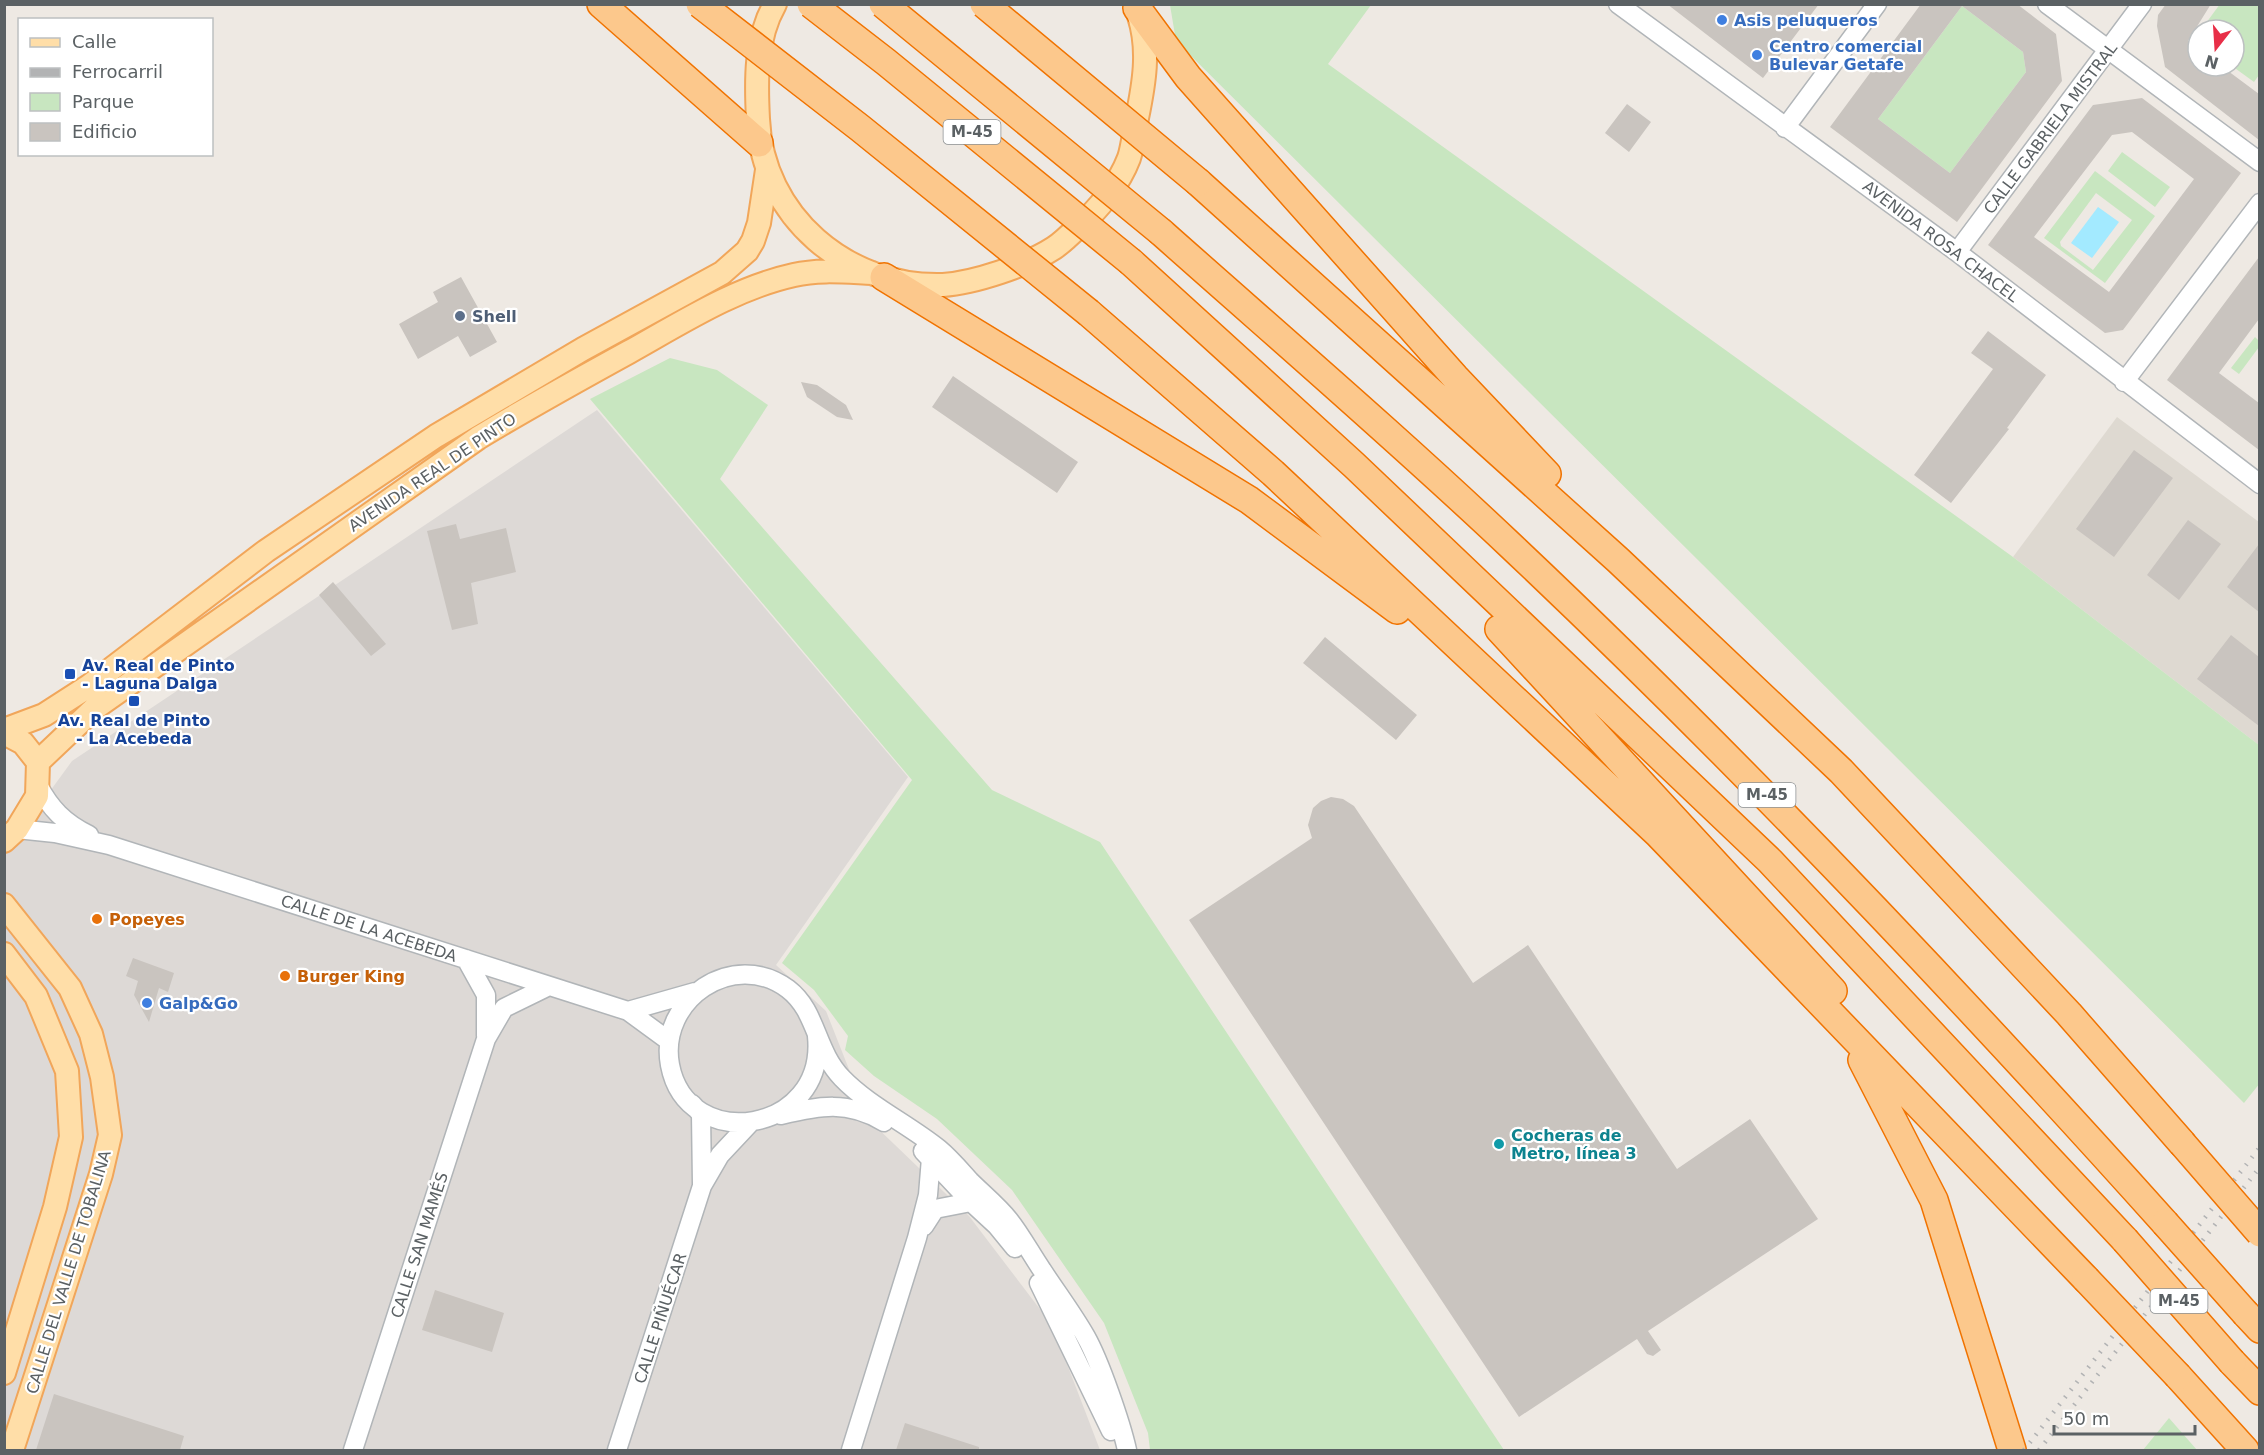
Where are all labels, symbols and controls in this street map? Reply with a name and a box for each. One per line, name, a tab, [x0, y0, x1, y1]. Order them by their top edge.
place label: Asis peluqueros	[1734, 11, 1878, 30]
marker: Asis peluqueros	[1715, 13, 1729, 27]
legend	[18, 18, 213, 156]
north arrow	[2186, 18, 2246, 78]
text: Calle	[72, 31, 117, 52]
place label: Centro comercial Bulevar Getafe	[1769, 37, 1922, 74]
street label: CALLE GABRIELA MISTRAL	[1980, 39, 2121, 218]
marker: Centro comercial Bulevar Getafe	[1750, 48, 1764, 62]
text: N	[2203, 51, 2221, 73]
text: Ferrocarril	[72, 61, 163, 82]
text: Parque	[72, 91, 134, 112]
road number: M-45	[944, 120, 1000, 144]
text: Edificio	[72, 121, 137, 142]
street label: AVENIDA ROSA CHACEL	[1859, 177, 2022, 306]
place label: Shell	[472, 307, 517, 326]
marker: Shell	[453, 309, 467, 323]
street label: AVENIDA REAL DE PINTO	[345, 409, 520, 536]
place label: Av. Real de Pinto - Laguna Dalga	[82, 656, 235, 693]
marker: Av. Real de Pinto - Laguna Dalga	[63, 667, 77, 681]
marker: Av. Real de Pinto - La Acebeda	[127, 694, 141, 708]
place label: Av. Real de Pinto - La Acebeda	[58, 711, 210, 748]
road number: M-45	[1738, 783, 1796, 807]
street label: CALLE DE LA ACEBEDA	[278, 891, 459, 966]
place label: Popeyes	[109, 910, 185, 929]
marker: Popeyes	[90, 912, 104, 926]
place label: Burger King	[297, 967, 405, 986]
marker: Burger King	[278, 969, 292, 983]
place label: Galp&Go	[159, 994, 238, 1013]
marker: Galp&Go	[140, 996, 154, 1010]
place label: Cocheras de Metro, línea 3	[1511, 1126, 1637, 1163]
marker: Cocheras de Metro, línea 3	[1492, 1137, 1506, 1151]
street label: CALLE DEL VALLE DE TOBALINA	[22, 1148, 115, 1396]
street label: CALLE SAN MAMÉS	[387, 1170, 452, 1321]
street label: CALLE PIÑUÉCAR	[630, 1250, 691, 1386]
road number: M-45	[2150, 1289, 2208, 1313]
scale bar	[2054, 1398, 2195, 1436]
text: 50 m	[2063, 1408, 2109, 1429]

